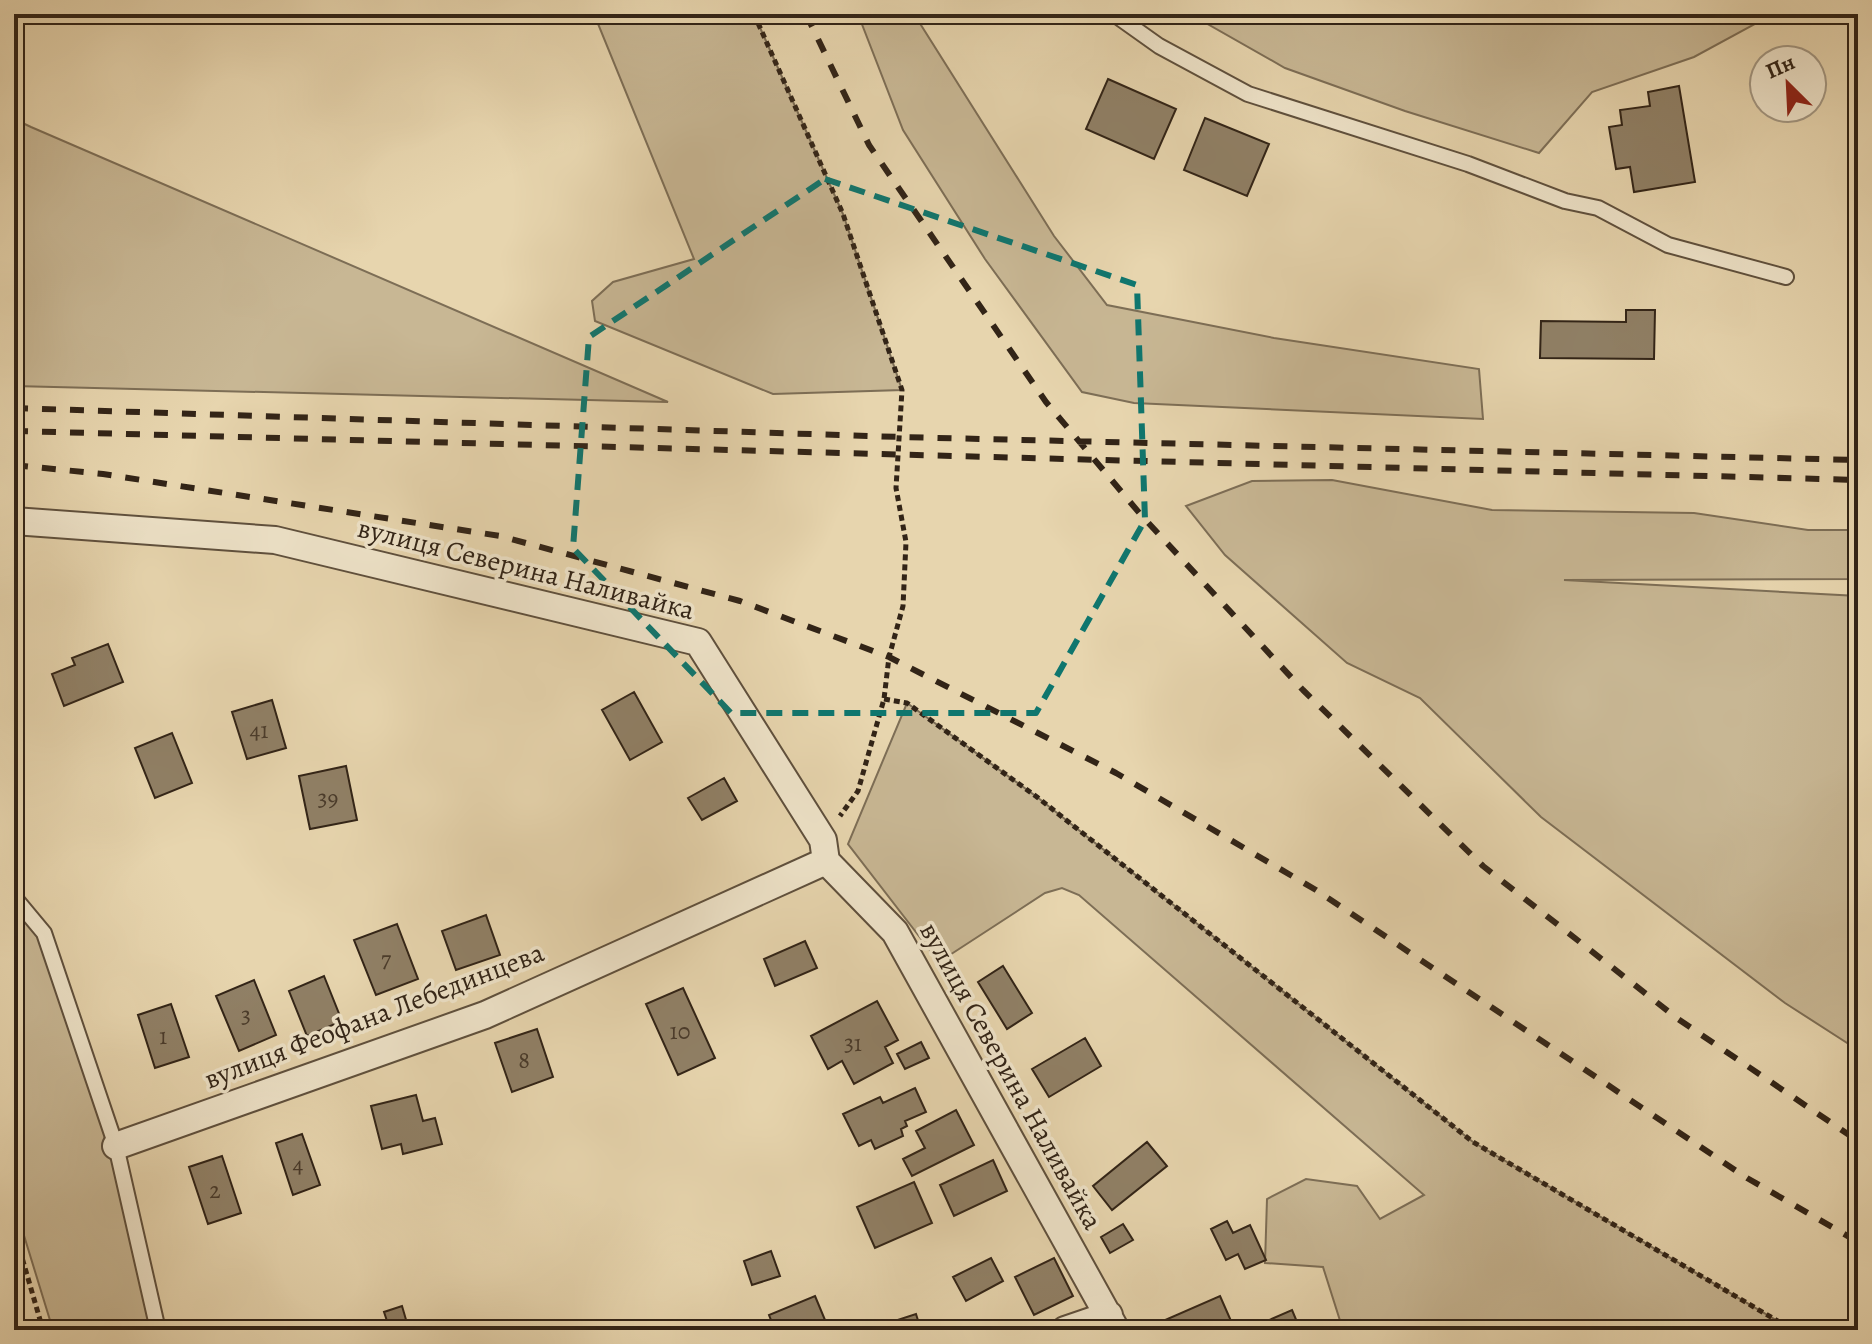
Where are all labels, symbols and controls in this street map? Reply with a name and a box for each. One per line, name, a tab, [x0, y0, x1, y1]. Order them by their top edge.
north arrow	[1748, 44, 1828, 124]
text: Пн	[1761, 47, 1800, 86]
street label: вулиця Северина Наливайка	[354, 509, 699, 629]
house number: 41	[249, 714, 269, 746]
house number: 39	[318, 782, 338, 814]
street label: вулиця Северина Наливайка	[911, 916, 1112, 1237]
street label: вулиця Феофана Лебединцева	[199, 934, 549, 1098]
house number: 7	[381, 943, 392, 975]
house number: 3	[241, 999, 251, 1031]
house number: 10	[670, 1015, 691, 1047]
house number: 1	[159, 1020, 167, 1052]
house number: 31	[844, 1027, 862, 1059]
house number: 8	[518, 1044, 530, 1076]
house number: 4	[293, 1148, 304, 1180]
house number: 2	[209, 1174, 221, 1206]

